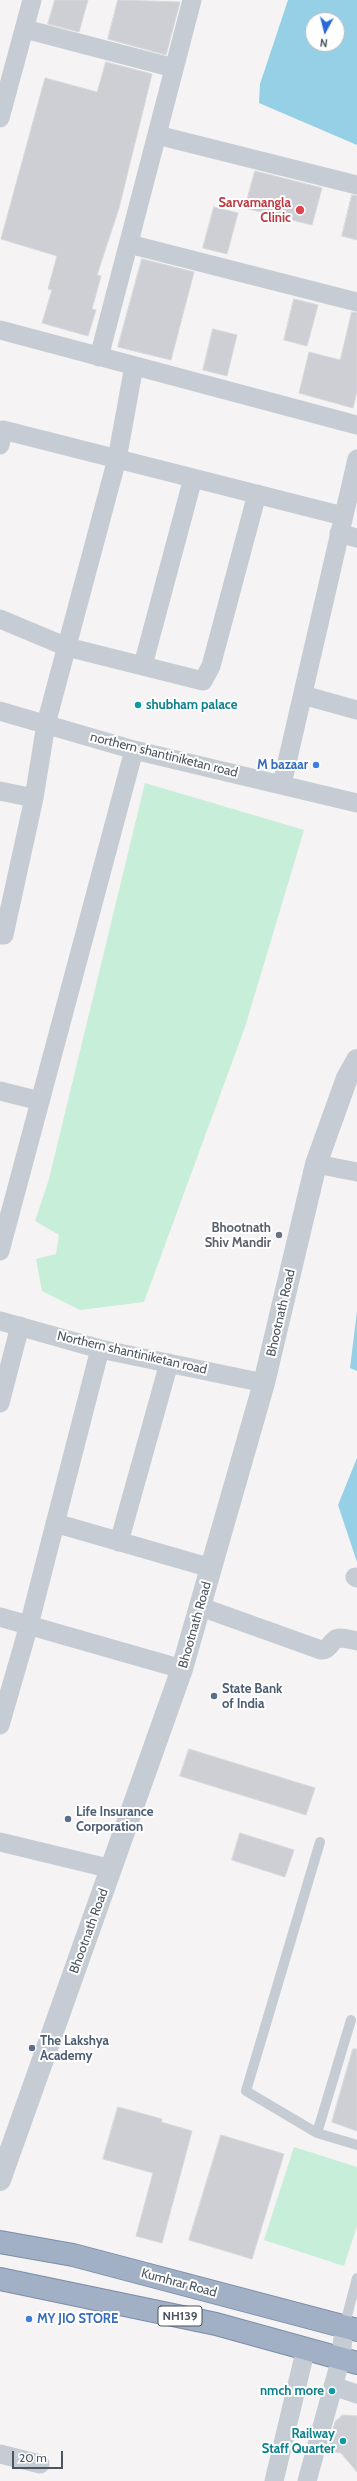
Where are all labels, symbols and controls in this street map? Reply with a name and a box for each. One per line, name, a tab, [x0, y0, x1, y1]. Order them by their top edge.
north arrow	[305, 12, 345, 52]
text: N	[319, 35, 328, 50]
place label: Sarvamangla Clinic	[218, 195, 291, 226]
marker: Sarvamangla Clinic	[294, 204, 306, 216]
place label: shubham palace	[146, 697, 237, 713]
marker: shubham palace	[133, 700, 143, 710]
street label: northern shantiniketan road	[89, 729, 239, 781]
place label: M bazaar	[257, 757, 308, 773]
marker: M bazaar	[311, 760, 321, 770]
place label: Bhootnath Shiv Mandir	[205, 1220, 271, 1251]
marker: Bhootnath Shiv Mandir	[274, 1230, 284, 1240]
street label: Bhootnath Road	[263, 1268, 299, 1358]
street label: Northern shantiniketan road	[56, 1328, 208, 1378]
street label: Bhootnath Road	[175, 1580, 215, 1670]
place label: State Bank of India	[222, 1681, 282, 1712]
marker: State Bank of India	[209, 1691, 219, 1701]
place label: Life Insurance Corporation	[76, 1804, 153, 1835]
marker: Life Insurance Corporation	[63, 1814, 73, 1824]
street label: Bhootnath Road	[66, 1886, 112, 1976]
place label: The Lakshya Academy	[40, 2033, 109, 2064]
marker: The Lakshya Academy	[27, 2043, 37, 2053]
street label: Kumhrar Road	[139, 2265, 219, 2301]
road number: NH139	[158, 2306, 202, 2326]
place label: MY JIO STORE	[37, 2311, 118, 2327]
marker: MY JIO STORE	[24, 2314, 34, 2324]
place label: nmch more	[260, 2383, 324, 2399]
marker: nmch more	[327, 2386, 337, 2396]
place label: Railway Staff Quarter	[262, 2426, 335, 2457]
marker: Railway Staff Quarter	[338, 2436, 348, 2446]
scale bar	[14, 2443, 65, 2469]
text: 20 m	[19, 2450, 47, 2465]

